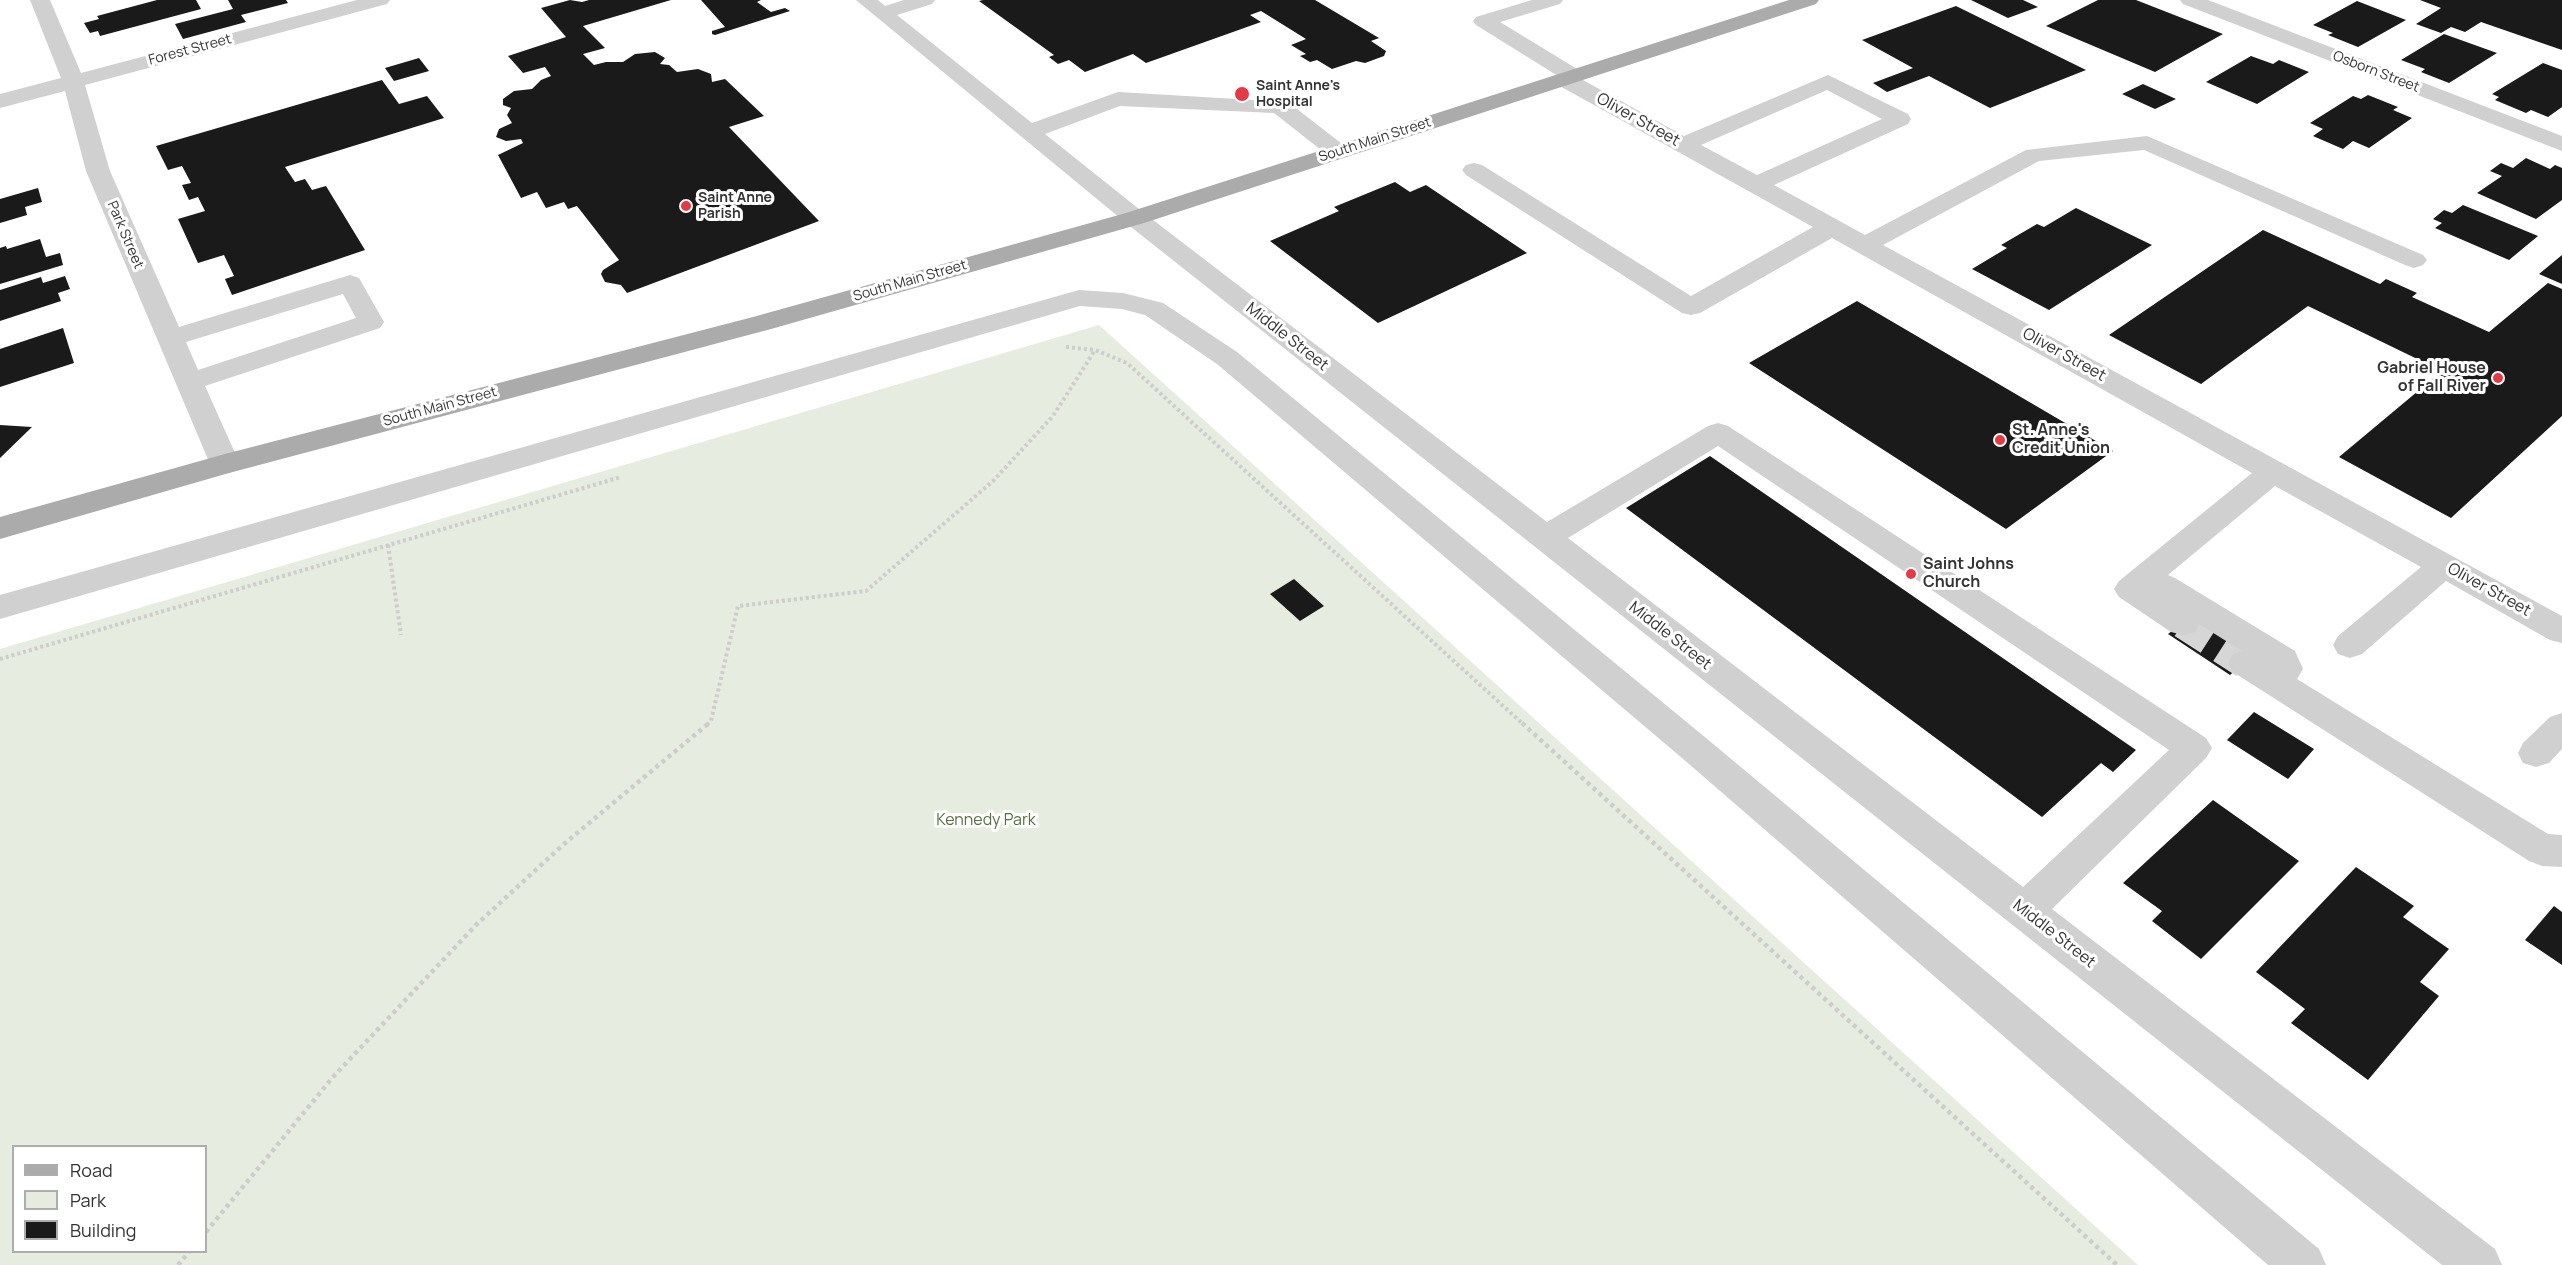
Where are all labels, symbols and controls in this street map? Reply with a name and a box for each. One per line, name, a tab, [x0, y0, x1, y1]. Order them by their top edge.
street label: Forest Street	[147, 31, 233, 69]
street label: Osborn Street	[2330, 48, 2422, 96]
place label: Saint Anne's Hospital	[1256, 78, 1340, 110]
marker: Saint Anne's Hospital	[1233, 85, 1251, 103]
street label: Oliver Street	[1593, 89, 1683, 151]
street label: South Main Street	[1317, 114, 1433, 166]
place label: Saint Anne Parish	[698, 190, 772, 222]
street label: Park Street	[103, 199, 147, 271]
marker: Saint Anne Parish	[679, 199, 693, 213]
street label: South Main Street	[851, 257, 969, 305]
street label: Middle Street	[1242, 299, 1332, 375]
street label: Oliver Street	[2019, 324, 2109, 386]
place label: Gabriel House of Fall River	[2377, 359, 2486, 397]
marker: Gabriel House of Fall River	[2491, 371, 2505, 385]
street label: South Main Street	[381, 384, 499, 430]
place label: St. Anne's Credit Union	[2012, 421, 2110, 459]
marker: St. Anne's Credit Union	[1993, 433, 2007, 447]
place label: Saint Johns Church	[1923, 555, 2014, 593]
street label: Oliver Street	[2444, 559, 2534, 621]
marker: Saint Johns Church	[1904, 567, 1918, 581]
street label: Middle Street	[1625, 598, 1715, 674]
park label: Kennedy Park	[936, 811, 1036, 831]
street label: Middle Street	[2009, 896, 2099, 972]
legend	[12, 1145, 207, 1253]
text: Road	[70, 1158, 113, 1182]
text: Park	[70, 1188, 106, 1212]
text: Building	[70, 1218, 136, 1242]

